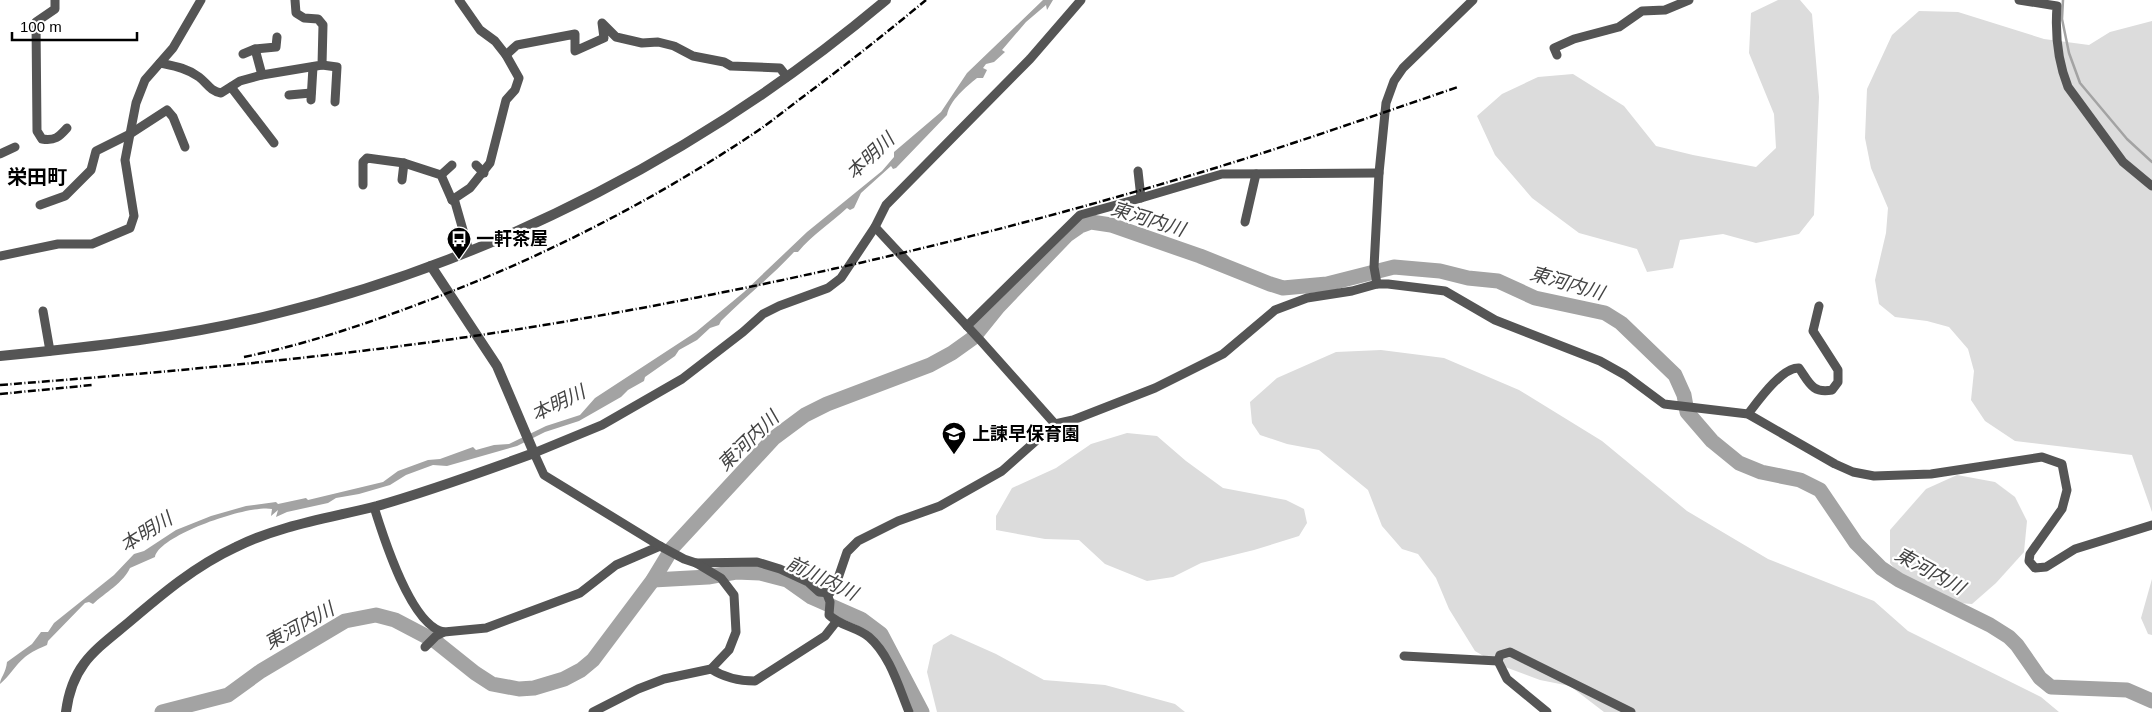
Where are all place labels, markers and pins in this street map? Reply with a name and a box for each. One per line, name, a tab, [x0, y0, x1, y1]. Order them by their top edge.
bus stop icon: 一軒茶屋	[446, 226, 472, 260]
place label: 一軒茶屋	[476, 229, 548, 249]
school or university icon: 上諫早保育園	[941, 421, 967, 455]
place label: 上諫早保育園	[972, 424, 1080, 444]

